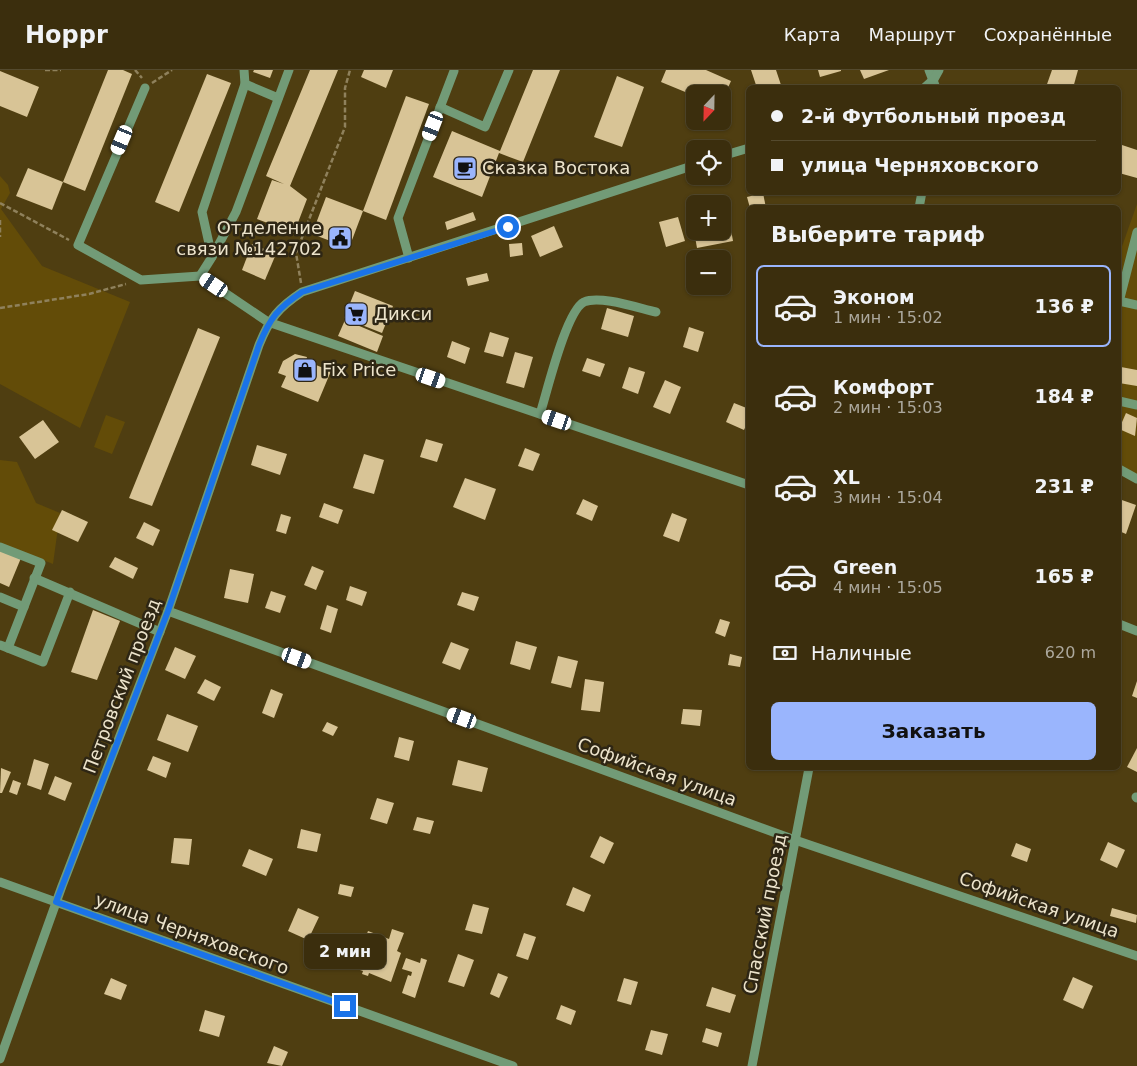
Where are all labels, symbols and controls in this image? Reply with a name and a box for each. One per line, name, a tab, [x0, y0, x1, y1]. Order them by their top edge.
text: Hoppr	[25, 21, 108, 49]
text: Карта	[784, 24, 841, 45]
text: Маршрут	[869, 24, 956, 45]
text: Сохранённые	[984, 24, 1112, 45]
north arrow	[686, 85, 731, 130]
map controls	[686, 85, 731, 295]
text: 2-й Футбольный проезд	[801, 105, 1066, 127]
car	[420, 109, 445, 143]
car	[109, 123, 134, 157]
button: locate	[686, 140, 731, 185]
text: улица Черняховского	[801, 154, 1039, 176]
cafe icon: Сказка Востока	[452, 155, 478, 181]
place label: Сказка Востока	[482, 157, 630, 178]
button: +	[686, 195, 731, 240]
route start	[497, 216, 519, 238]
place label: Отделение связи №142702	[176, 217, 322, 259]
text: Выберите тариф	[771, 222, 985, 247]
public building icon: Отделение связи №142702	[327, 225, 353, 251]
button: −	[686, 250, 731, 295]
car	[197, 270, 230, 300]
icon: car	[773, 284, 818, 329]
text: Эконом	[833, 286, 915, 308]
text: 136 ₽	[1035, 295, 1094, 317]
supermarket icon: Дикси	[343, 301, 369, 327]
place label: Дикси	[374, 303, 432, 324]
text: 1 мин · 15:02	[833, 308, 943, 327]
shop icon: Fix Price	[292, 357, 318, 383]
place label: Fix Price	[322, 359, 396, 380]
car	[414, 366, 447, 390]
icon: car	[773, 374, 818, 419]
text: Комфорт	[833, 376, 934, 398]
text: 184 ₽	[1035, 385, 1094, 407]
text: 2 мин · 15:03	[833, 398, 943, 417]
car	[540, 408, 573, 432]
icon: car	[773, 464, 818, 509]
text: XL	[833, 466, 860, 488]
text: 231 ₽	[1035, 475, 1094, 497]
text: 3 мин · 15:04	[833, 488, 943, 507]
icon: car	[773, 554, 818, 599]
text: Green	[833, 556, 897, 578]
text: 165 ₽	[1035, 565, 1094, 587]
text: 4 мин · 15:05	[833, 578, 943, 597]
street label: Петровский проезд	[79, 596, 165, 776]
icon: cash	[771, 639, 799, 667]
text: Наличные	[811, 642, 912, 664]
text: 620 m	[1045, 643, 1096, 662]
car	[280, 646, 313, 670]
button: Заказать	[771, 702, 1096, 760]
car	[445, 706, 478, 730]
street label: Софийская улица	[575, 733, 740, 810]
street label: Спасский проезд	[739, 832, 790, 996]
street label: Софийская улица	[956, 867, 1122, 942]
street label: улица Черняховского	[92, 889, 292, 978]
callout: 2 мин	[304, 934, 386, 968]
text: 2 мин	[319, 942, 371, 961]
route end	[334, 995, 356, 1017]

